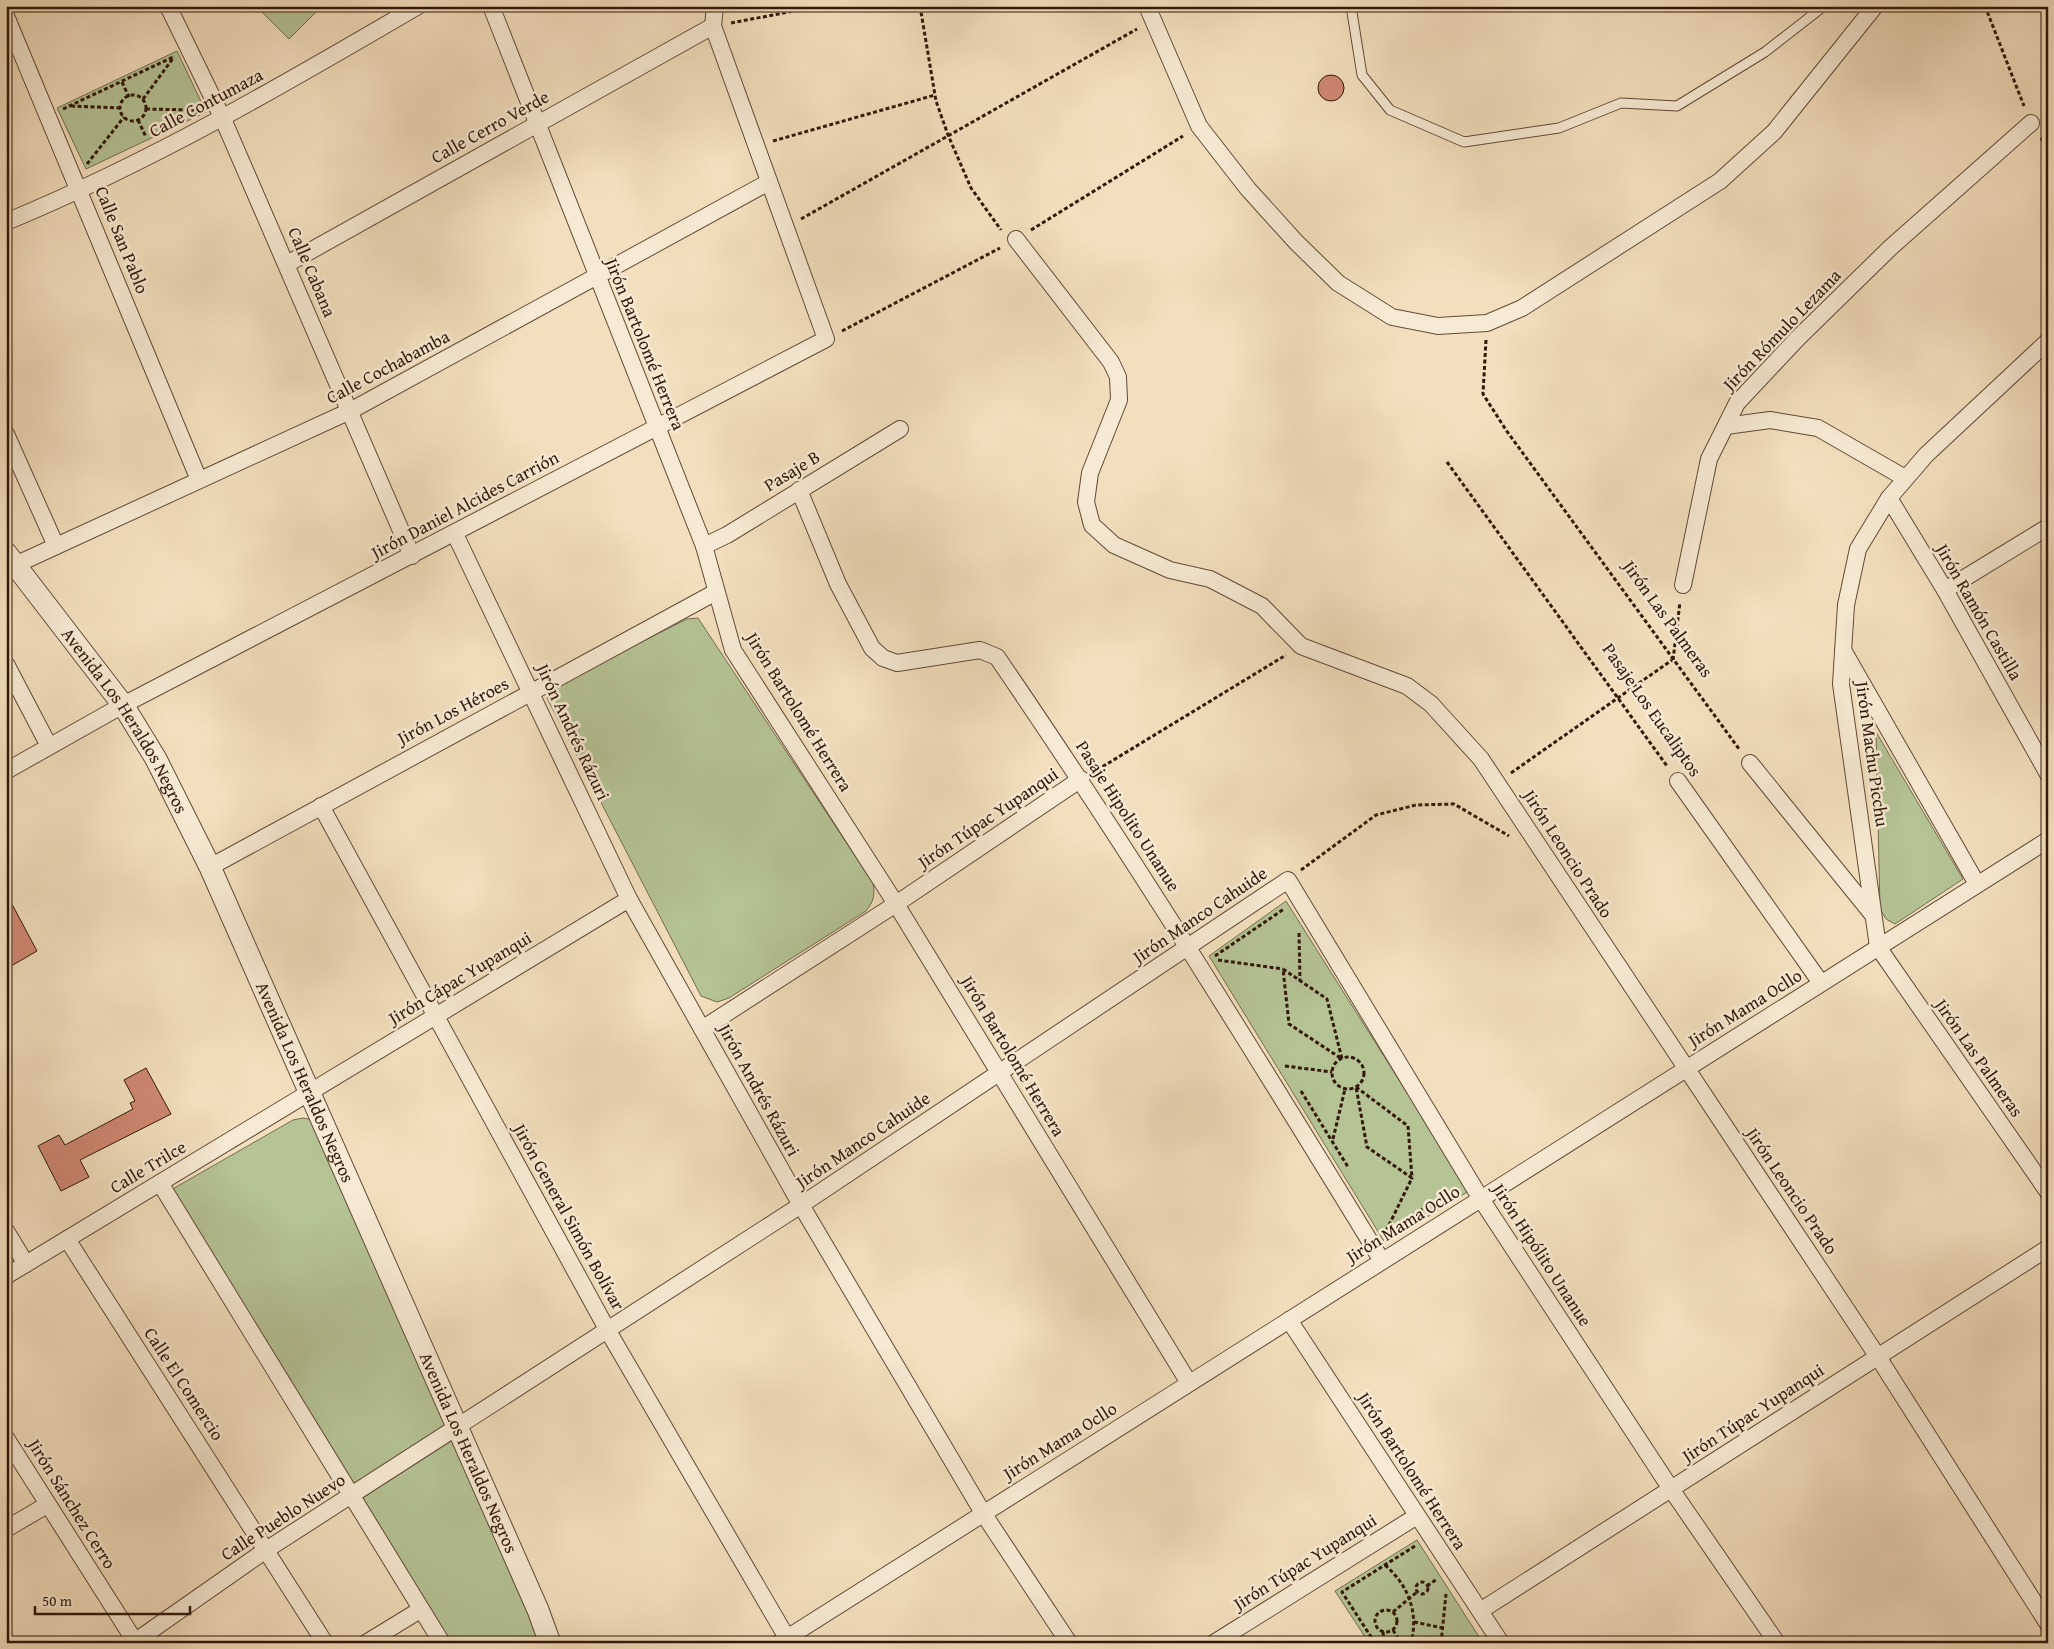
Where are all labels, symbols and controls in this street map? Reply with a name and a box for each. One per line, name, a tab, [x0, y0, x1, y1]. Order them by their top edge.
street label: Calle Contumaza	[144, 61, 268, 144]
street label: Calle Cerro Verde	[426, 83, 554, 170]
street label: Calle San Pablo	[89, 182, 156, 298]
street label: Calle Cabana	[281, 223, 344, 321]
street label: Jirón Bartolomé Herrera	[598, 252, 693, 434]
street label: Jirón Rómulo Lezama	[1715, 262, 1847, 398]
street label: Calle Cochabamba	[321, 322, 455, 411]
street label: Pasaje B	[759, 443, 825, 498]
street label: Jirón Daniel Alcides Carrión	[364, 444, 563, 567]
street label: Jirón Ramón Castilla	[1928, 537, 2030, 685]
street label: Jirón Las Palmeras	[1615, 553, 1720, 683]
street label: Avenida Los Heraldos Negros	[55, 622, 195, 818]
street label: Jirón Bartolomé Herrera	[738, 625, 860, 797]
street label: Pasaje Los Eucaliptos	[1596, 637, 1709, 782]
street label: Jirón Andrés Rázuri	[529, 657, 617, 805]
street label: Jirón Los Héroes	[390, 670, 513, 752]
street label: Jirón Machu Picchu	[1849, 678, 1896, 829]
street label: Pasaje Hipolito Unanue	[1069, 735, 1187, 897]
street label: Jirón Túpac Yupanqui	[910, 760, 1063, 876]
street label: Jirón Leoncio Prado	[1516, 783, 1620, 923]
street label: Jirón Manco Cahuide	[1125, 859, 1272, 971]
street label: Jirón Cápac Yupanqui	[381, 924, 537, 1032]
street label: Jirón Mama Ocllo	[1681, 962, 1807, 1054]
street label: Jirón Bartolomé Herrera	[954, 968, 1073, 1142]
street label: Avenida Los Heraldos Negros	[249, 977, 362, 1187]
street label: Jirón Las Palmeras	[1927, 991, 2030, 1122]
street label: Jirón Andrés Rázuri	[711, 1017, 807, 1161]
street label: Jirón Manco Cahuide	[788, 1084, 935, 1196]
street label: Jirón General Simón Bolívar	[506, 1117, 632, 1315]
street label: Jirón Leoncio Prado	[1739, 1120, 1845, 1260]
street label: Calle Trilce	[104, 1133, 191, 1200]
street label: Jirón Hipólito Unanue	[1485, 1176, 1599, 1332]
street label: Jirón Mama Ocllo	[1339, 1178, 1465, 1270]
street label: Calle El Comercio	[138, 1322, 231, 1446]
street label: Avenida Los Heraldos Negros	[413, 1348, 525, 1557]
street label: Jirón Túpac Yupanqui	[1675, 1356, 1829, 1470]
street label: Jirón Bartolomé Herrera	[1350, 1385, 1474, 1555]
street label: Jirón Mama Ocllo	[996, 1395, 1122, 1487]
street label: Jirón Sánchez Cerro	[20, 1432, 123, 1574]
street label: Calle Pueblo Nuevo	[215, 1466, 350, 1567]
street label: Jirón Túpac Yupanqui	[1226, 1507, 1382, 1618]
scale bar	[35, 1584, 190, 1616]
text: 50 m	[42, 1590, 73, 1611]

